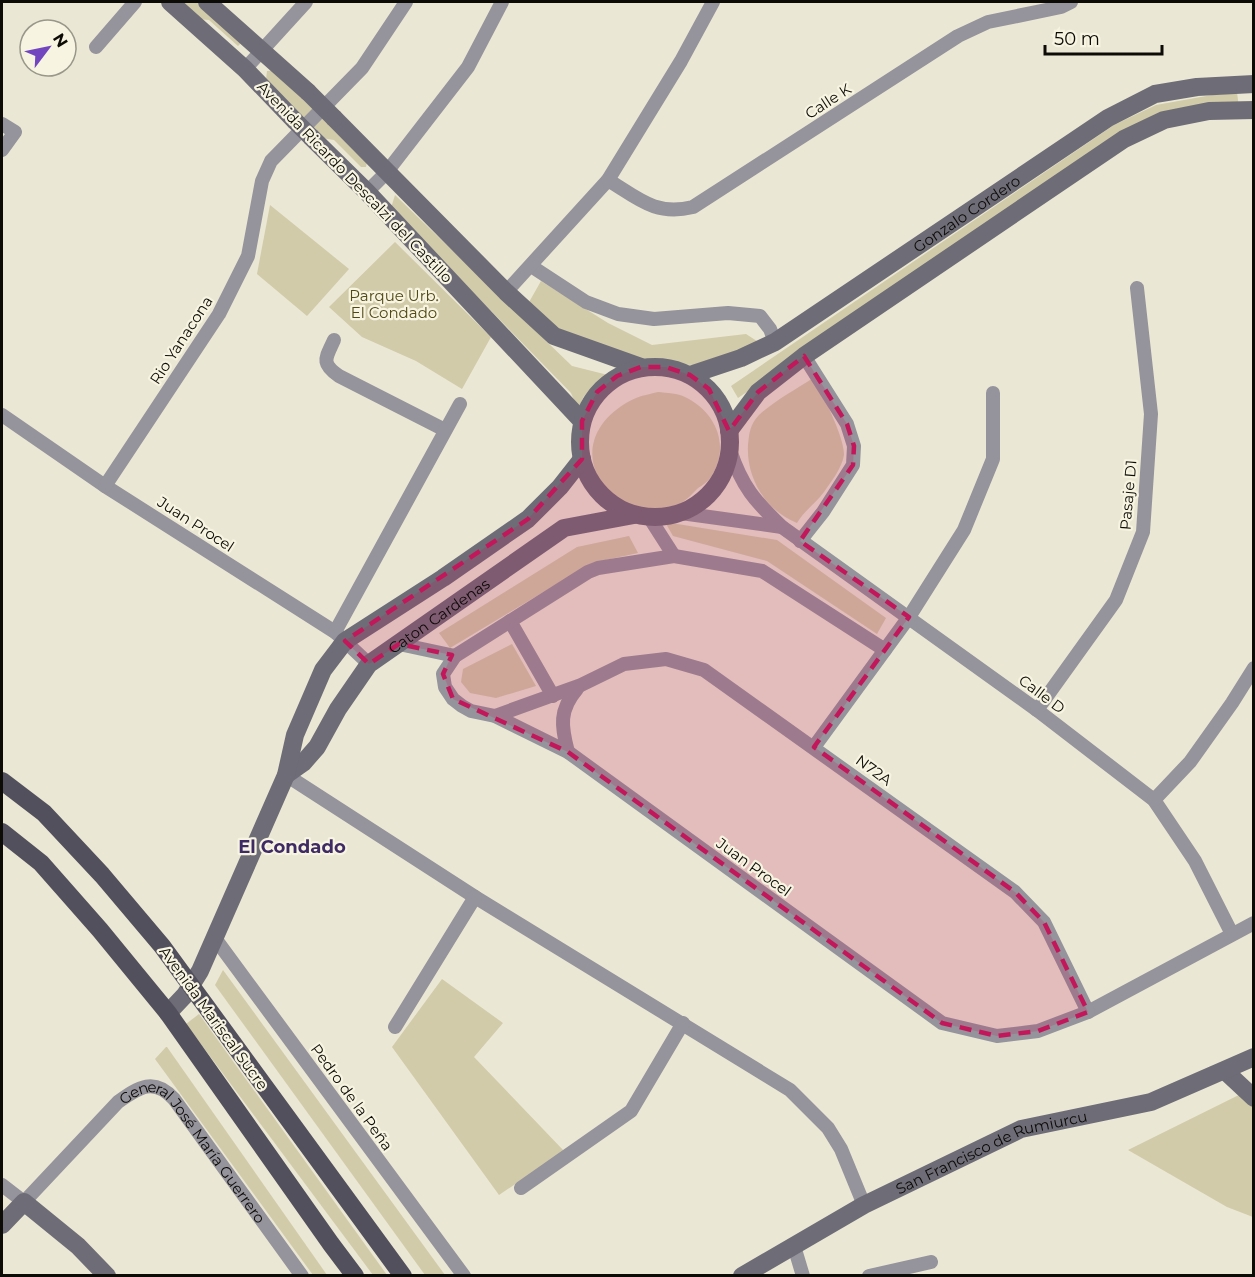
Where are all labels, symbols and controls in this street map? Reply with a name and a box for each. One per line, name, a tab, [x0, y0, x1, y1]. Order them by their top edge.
north arrow	[18, 18, 78, 78]
scale bar	[1045, 18, 1162, 56]
text: 50 m	[1054, 28, 1100, 50]
text: N	[49, 30, 72, 51]
street label: Avenida Ricardo Descalzi del Castillo	[253, 77, 457, 287]
street label: Calle K	[801, 79, 855, 123]
street label: Gonzalo Cordero	[909, 170, 1024, 256]
park label: Parque Urb. El Condado	[349, 286, 439, 322]
street label: Rio Yanacona	[145, 292, 217, 388]
street label: Pasaje D1	[1115, 459, 1141, 531]
street label: Juan Procel	[153, 492, 238, 556]
street label: Caton Cardenas	[384, 573, 493, 657]
street label: Calle D	[1015, 671, 1069, 717]
street label: N72A	[852, 750, 896, 790]
street label: Juan Procel	[712, 833, 795, 900]
district label: El Condado	[238, 836, 346, 858]
street label: Avenida Mariscal Sucre	[156, 943, 272, 1093]
street label: Pedro de la Peña	[307, 1040, 397, 1154]
street label: General José María Guerrero	[115, 1077, 270, 1227]
street label: San Francisco de Rumiurcu	[892, 1106, 1089, 1198]

